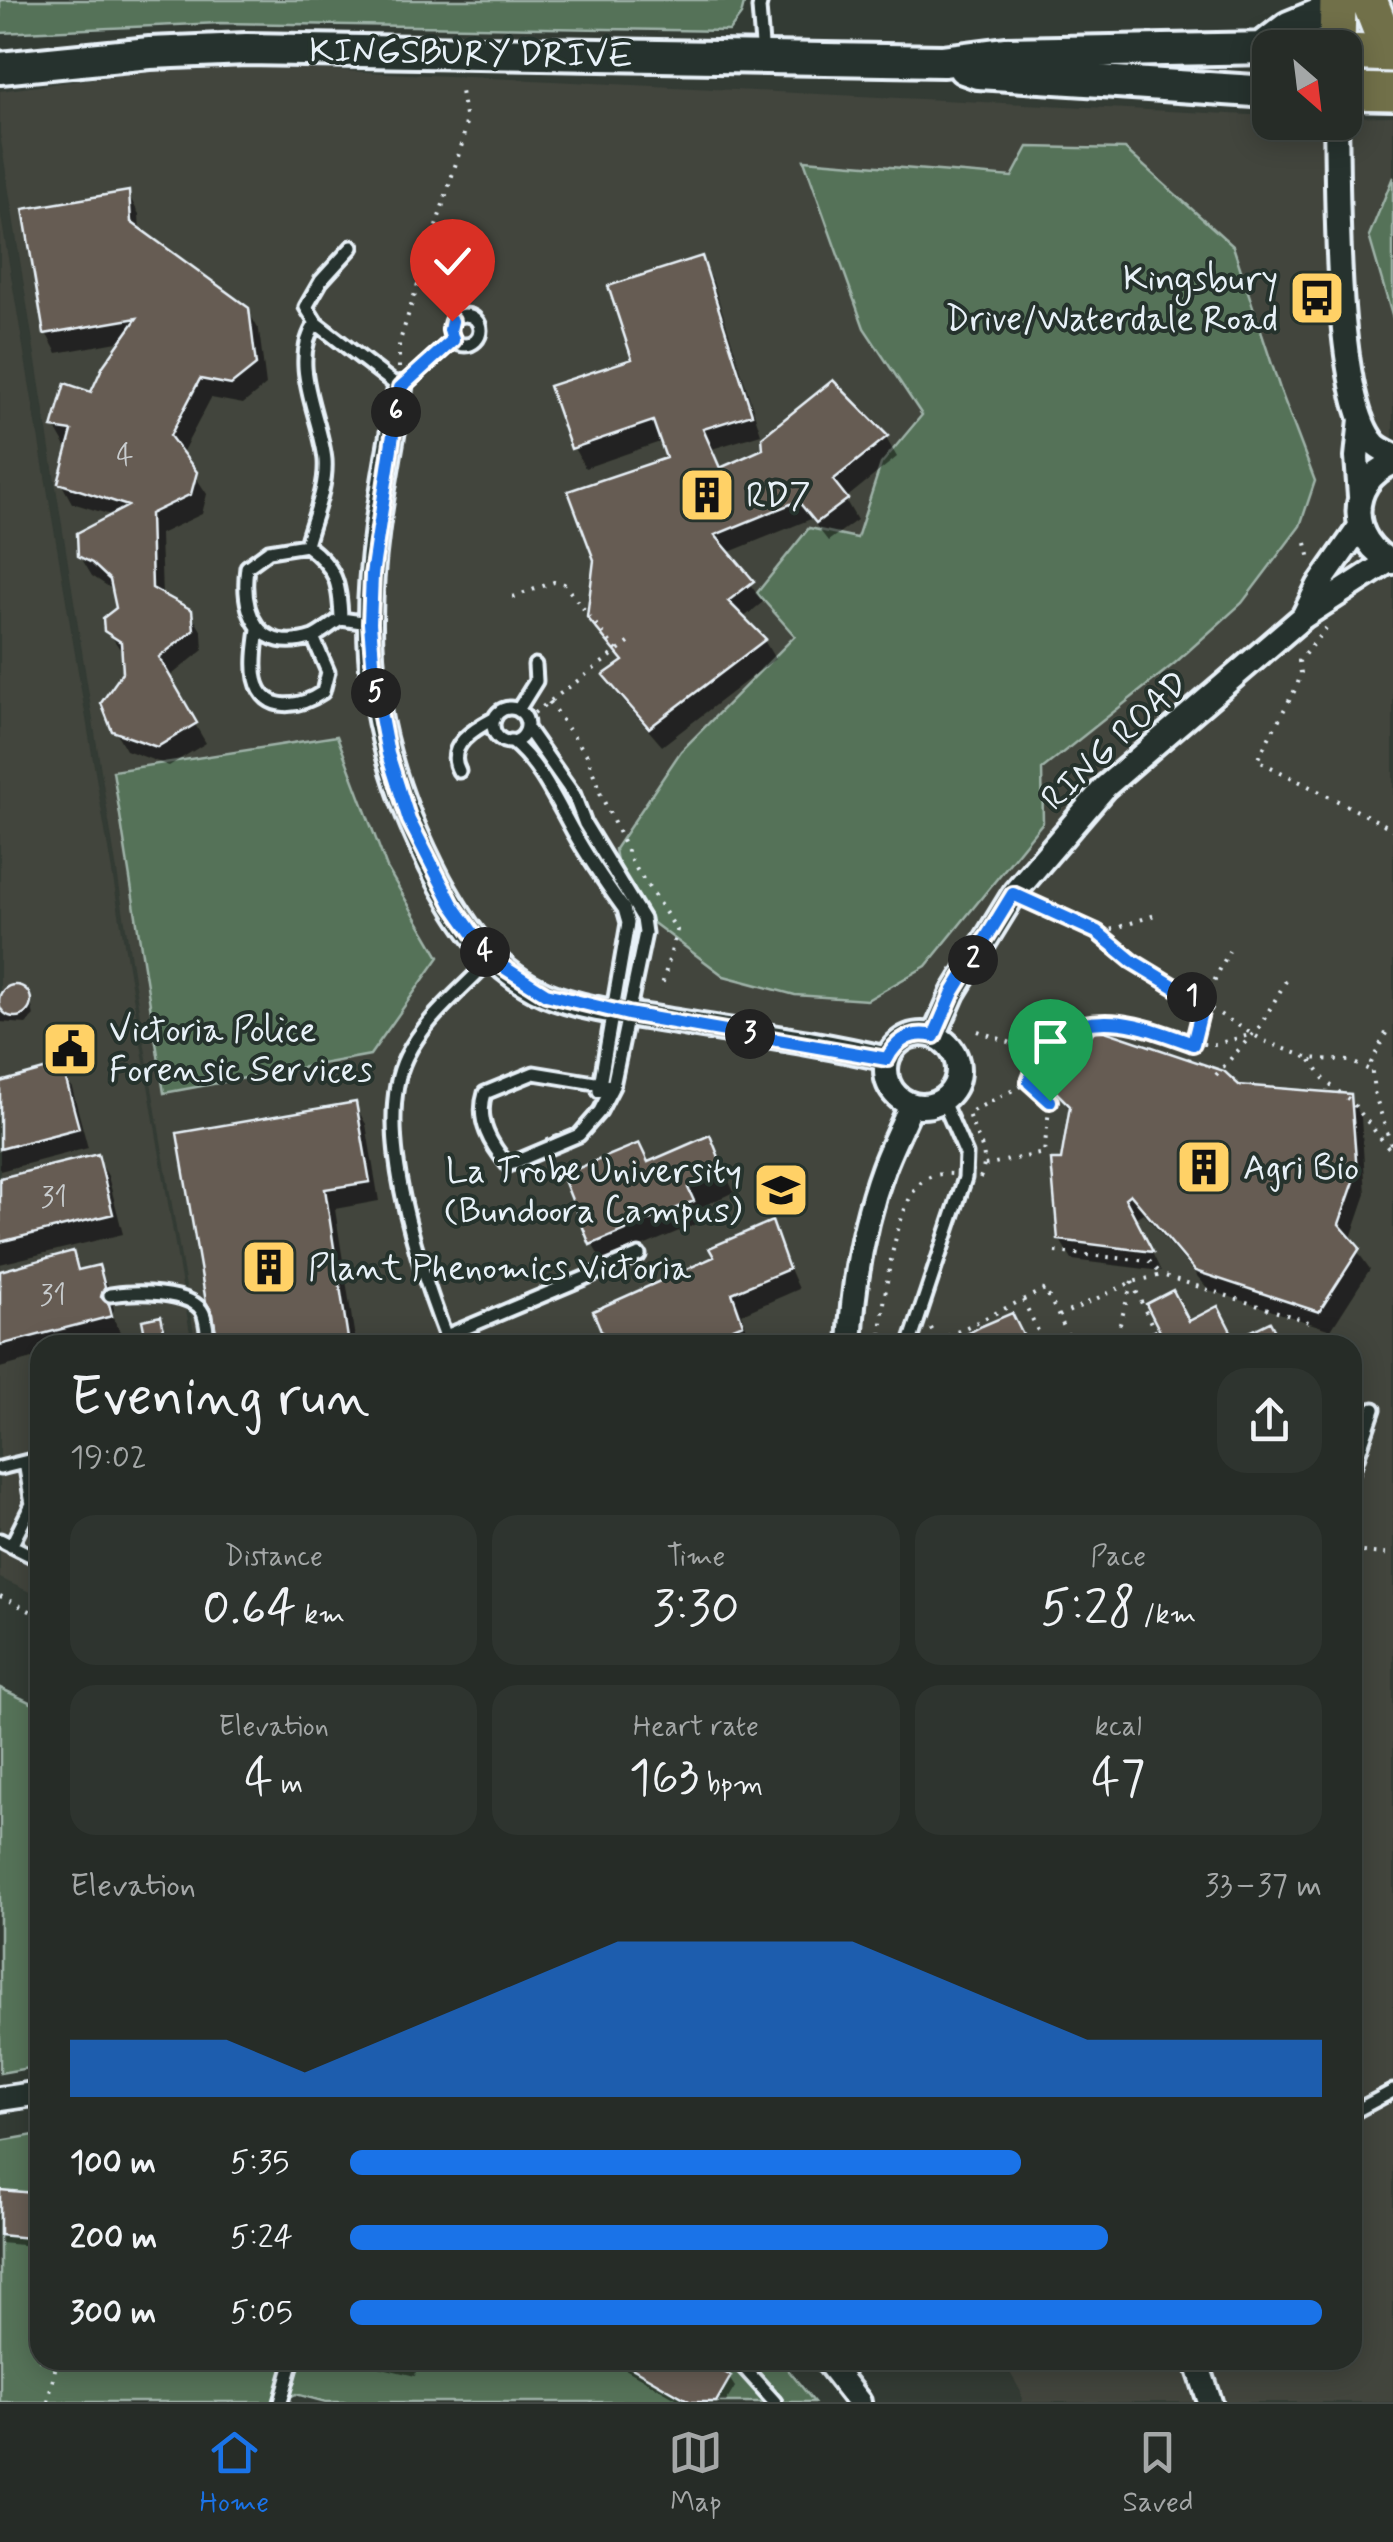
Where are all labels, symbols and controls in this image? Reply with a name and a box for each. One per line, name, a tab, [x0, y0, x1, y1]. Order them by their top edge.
street label: KINGSBURY DRIVE	[309, 28, 633, 80]
north arrow	[1252, 30, 1362, 140]
map controls	[1252, 30, 1362, 140]
pin	[410, 219, 495, 322]
icon: check	[425, 234, 480, 289]
place label: Kingsbury Drive/Waterdale Road	[945, 257, 1278, 343]
bus stop icon: Kingsbury Drive/Waterdale Road	[1287, 268, 1347, 328]
pin: 6	[371, 387, 421, 437]
text: 6	[389, 393, 403, 430]
house number: 4	[116, 436, 134, 475]
building icon: RD7	[677, 465, 737, 525]
place label: RD7	[746, 474, 810, 520]
street label: RING ROAD	[1032, 661, 1199, 822]
pin: 5	[351, 668, 401, 718]
text: 5	[368, 674, 384, 711]
pin: 4	[460, 927, 510, 977]
text: 4	[477, 933, 493, 970]
pin: 2	[948, 935, 998, 985]
text: 2	[966, 941, 980, 978]
pin: 1	[1167, 972, 1217, 1022]
text: 1	[1186, 978, 1198, 1015]
pin	[1008, 999, 1093, 1102]
place label: Victoria Police Forensic Services	[109, 1008, 373, 1094]
pin: 3	[725, 1009, 775, 1059]
icon: arrive	[1023, 1014, 1078, 1069]
text: 3	[744, 1015, 756, 1052]
public building icon: Victoria Police Forensic Services	[40, 1019, 100, 1079]
building icon: Agri Bio	[1174, 1137, 1234, 1197]
place label: Agri Bio	[1243, 1146, 1359, 1192]
place label: La Trobe University (Bundoora Campus)	[444, 1149, 742, 1235]
school or university icon: La Trobe University (Bundoora Campus)	[751, 1160, 811, 1220]
house number: 31	[41, 1178, 67, 1217]
building icon: Plant Phenomics Victoria	[239, 1237, 299, 1297]
place label: Plant Phenomics Victoria	[308, 1246, 692, 1292]
house number: 31	[40, 1276, 66, 1315]
text: Evening run	[70, 1363, 370, 1435]
button: share	[1217, 1368, 1322, 1473]
text: 19:02	[70, 1437, 147, 1479]
text: Distance	[224, 1539, 323, 1576]
text: Time	[667, 1539, 725, 1576]
text: Pace	[1090, 1539, 1146, 1576]
text: 0.64	[202, 1576, 297, 1642]
text: 3:30	[652, 1576, 740, 1642]
text: 5:28	[1040, 1576, 1136, 1642]
text: km	[297, 1597, 345, 1634]
text: /km	[1136, 1597, 1196, 1634]
text: Elevation	[219, 1709, 329, 1746]
text: Heart rate	[633, 1709, 759, 1746]
text: kcal	[1095, 1709, 1142, 1746]
text: 4	[244, 1746, 273, 1812]
text: 163	[629, 1746, 699, 1812]
text: 47	[1091, 1746, 1145, 1812]
text: m	[273, 1767, 303, 1804]
text: bpm	[699, 1767, 763, 1804]
text: Elevation	[70, 1865, 196, 1907]
text: 33–37 m	[1205, 1865, 1322, 1907]
text: 100 m	[70, 2142, 156, 2184]
text: 5:35	[230, 2142, 289, 2184]
text: 200 m	[70, 2217, 157, 2259]
text: 5:24	[230, 2217, 293, 2259]
text: 300 m	[70, 2292, 156, 2334]
text: 5:05	[230, 2292, 293, 2334]
tab: Home	[200, 2425, 269, 2522]
tab: Map	[668, 2425, 723, 2522]
tab: Saved	[1123, 2425, 1193, 2522]

